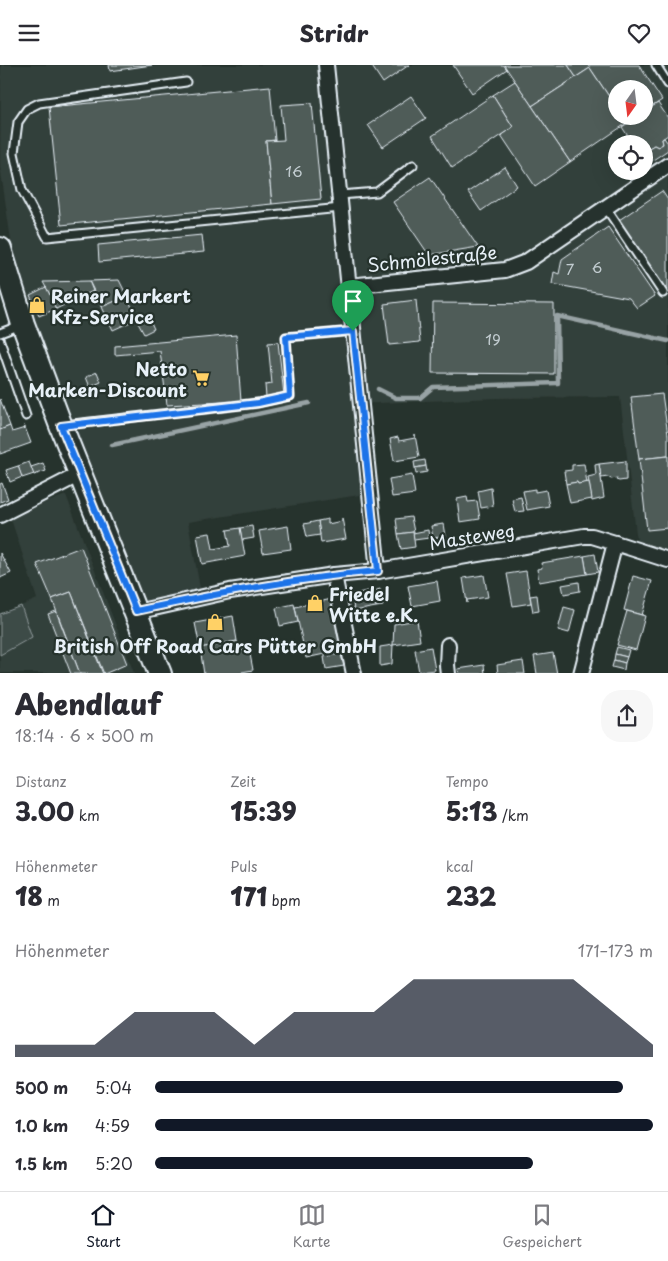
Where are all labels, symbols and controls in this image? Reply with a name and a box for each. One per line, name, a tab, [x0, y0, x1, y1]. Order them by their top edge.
text: Stridr	[300, 16, 368, 49]
icon: menu	[15, 19, 43, 47]
icon: heart	[625, 19, 653, 47]
north arrow	[608, 80, 652, 125]
map controls	[608, 80, 653, 180]
button: locate	[608, 135, 653, 180]
house number: 16	[285, 159, 303, 182]
street label: Schmölestraße	[366, 238, 498, 278]
house number: 6	[592, 255, 602, 278]
house number: 7	[566, 257, 575, 280]
pin	[332, 280, 374, 331]
place label: Reiner Markert Kfz-Service	[51, 282, 191, 330]
icon: arrive	[339, 287, 367, 315]
shop icon: Reiner Markert Kfz-Service	[27, 295, 47, 315]
house number: 19	[485, 327, 501, 350]
place label: Netto Marken-Discount	[28, 355, 187, 403]
supermarket icon: Netto Marken-Discount	[191, 368, 211, 388]
street label: Masteweg	[427, 516, 517, 556]
place label: Friedel Witte e.K.	[329, 580, 418, 628]
shop icon: Friedel Witte e.K.	[305, 593, 325, 613]
shop icon: British Off Road Cars Pütter GmbH	[205, 612, 225, 632]
place label: British Off Road Cars Pütter GmbH	[53, 632, 377, 659]
text: Abendlauf	[15, 682, 162, 725]
button: share	[601, 690, 653, 742]
text: 18:14 · 6 × 500 m	[15, 723, 154, 747]
text: Distanz	[15, 771, 66, 792]
text: Zeit	[230, 771, 256, 792]
text: Tempo	[446, 771, 488, 792]
text: 3.00	[15, 792, 74, 830]
text: 15:39	[230, 792, 297, 830]
text: 5:13	[446, 792, 497, 830]
text: km	[74, 805, 100, 826]
text: /km	[497, 805, 529, 826]
text: Höhenmeter	[15, 856, 98, 877]
text: Puls	[230, 856, 257, 877]
text: kcal	[446, 856, 474, 877]
text: 18	[15, 877, 43, 915]
text: 171	[230, 877, 267, 915]
text: 232	[446, 877, 496, 915]
text: m	[43, 890, 60, 911]
text: bpm	[267, 890, 301, 911]
text: Höhenmeter	[15, 938, 109, 962]
text: 171–173 m	[578, 938, 653, 962]
text: 500 m	[15, 1075, 68, 1099]
text: 5:04	[95, 1075, 132, 1099]
text: 1.0 km	[15, 1113, 68, 1137]
text: 4:59	[95, 1113, 130, 1137]
text: 1.5 km	[15, 1151, 68, 1175]
text: 5:20	[95, 1151, 133, 1175]
tab: Start	[86, 1201, 121, 1252]
tab: Karte	[293, 1201, 331, 1252]
tab: Gespeichert	[502, 1201, 582, 1252]

